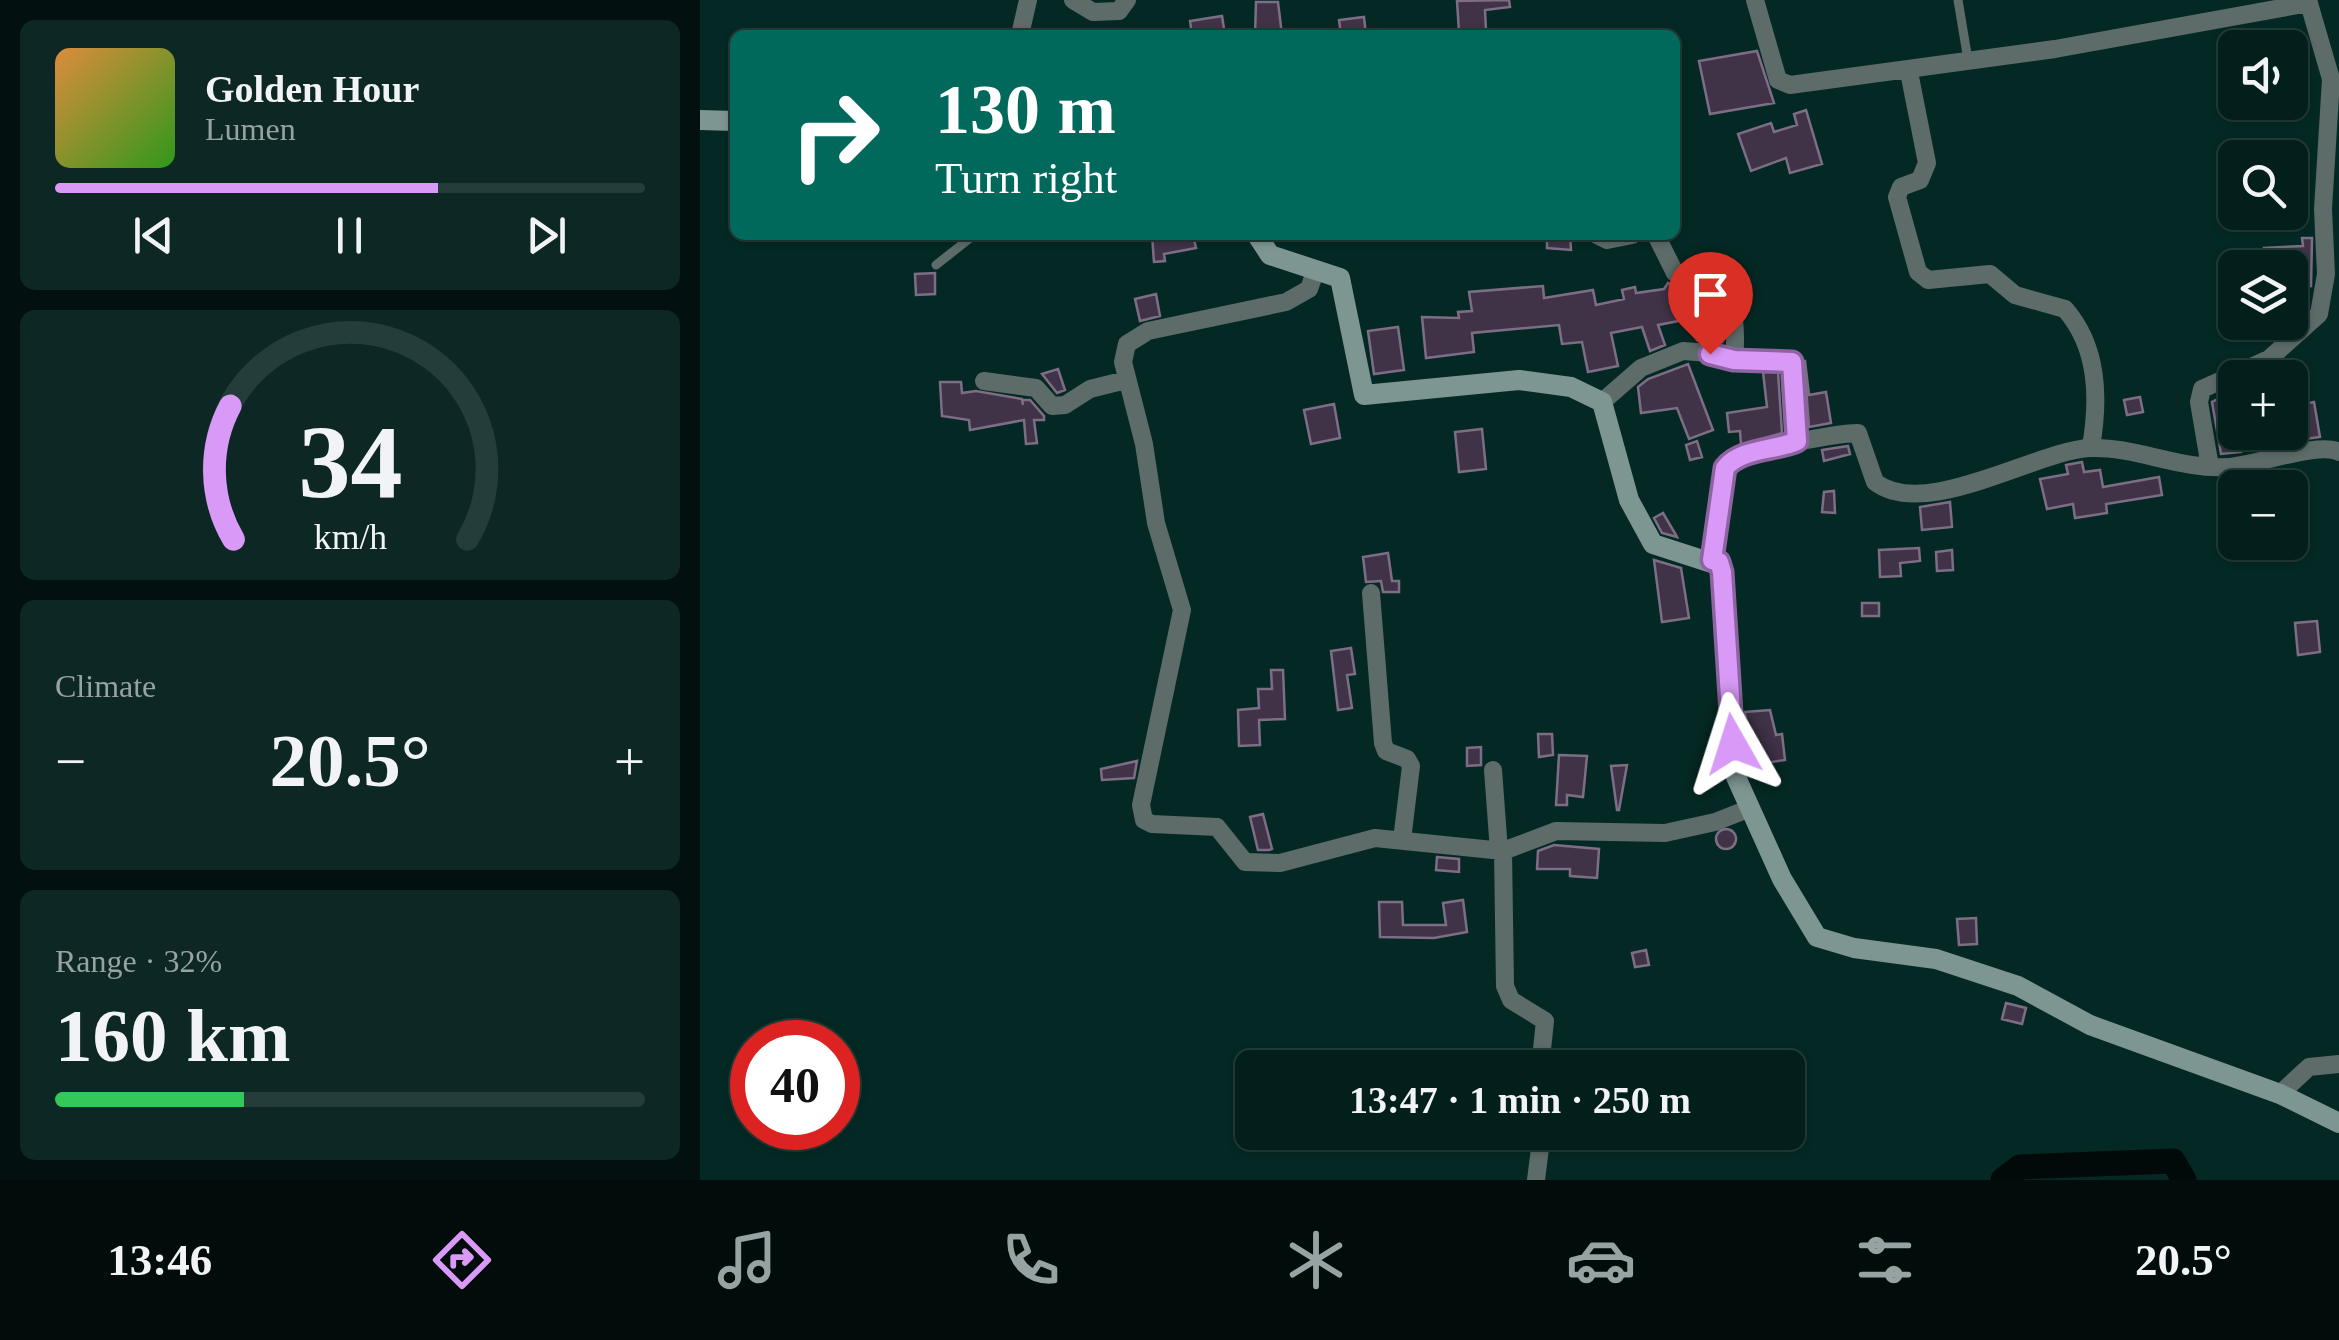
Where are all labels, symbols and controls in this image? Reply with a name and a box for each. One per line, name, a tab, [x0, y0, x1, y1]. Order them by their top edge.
map controls	[2218, 30, 2308, 560]
button: sound	[2218, 30, 2308, 120]
text: Golden Hour	[205, 68, 419, 110]
icon: right	[770, 70, 900, 200]
text: 130 m	[935, 71, 1116, 148]
text: Lumen	[205, 111, 296, 147]
button: search	[2218, 140, 2308, 230]
text: Turn right	[935, 153, 1117, 203]
icon: previous	[126, 208, 181, 263]
icon: pause	[322, 208, 377, 263]
icon: next	[519, 208, 574, 263]
button: layers	[2218, 250, 2308, 340]
pin	[1668, 252, 1753, 355]
icon: arrive	[1683, 267, 1738, 322]
button: +	[2218, 360, 2308, 450]
text: 34	[298, 404, 402, 519]
button: −	[2218, 470, 2308, 560]
text: km/h	[313, 517, 387, 557]
text: Climate	[55, 668, 156, 704]
position arrow	[1681, 692, 1785, 796]
text: 20.5°	[269, 719, 431, 802]
text: −	[55, 731, 86, 792]
text: +	[614, 731, 645, 792]
text: Range · 32%	[55, 943, 222, 979]
text: 160 km	[55, 994, 290, 1077]
speed limit sign: 40	[730, 1020, 860, 1150]
text: 13:47 · 1 min · 250 m	[1349, 1079, 1691, 1121]
icon: directions	[427, 1225, 497, 1295]
icon: music	[712, 1225, 782, 1295]
icon: phone	[996, 1225, 1066, 1295]
icon: climate	[1281, 1225, 1351, 1295]
icon: car	[1566, 1225, 1636, 1295]
icon: filters	[1850, 1225, 1920, 1295]
text: 13:46	[107, 1235, 212, 1285]
text: 20.5°	[2135, 1235, 2232, 1285]

